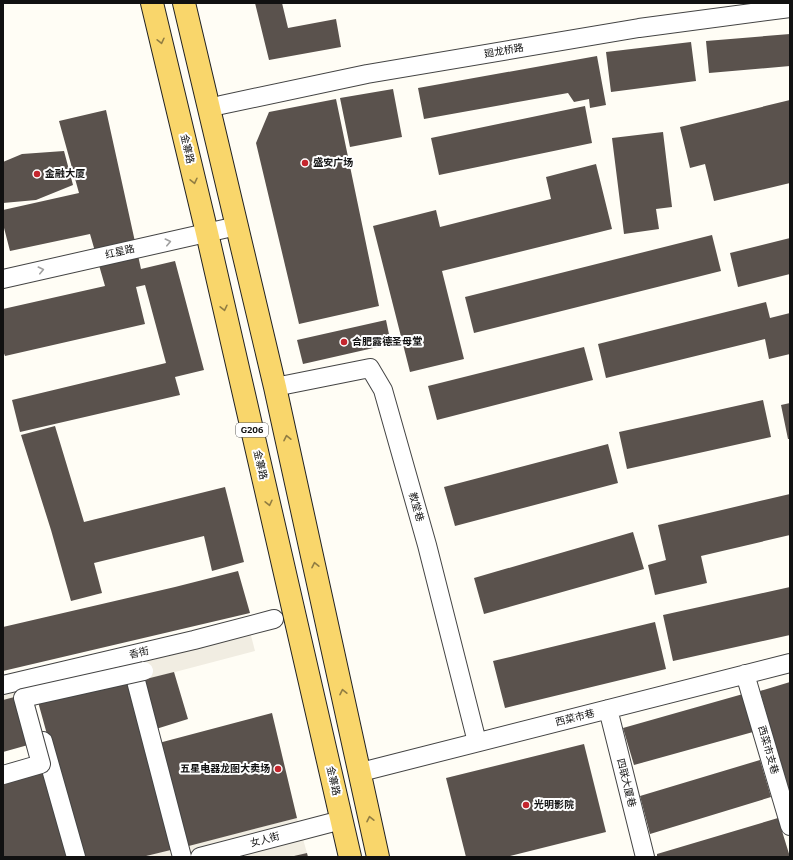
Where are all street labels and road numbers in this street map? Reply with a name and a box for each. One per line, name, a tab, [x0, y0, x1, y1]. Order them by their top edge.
street label: 廻龙桥路	[483, 42, 525, 60]
street label: 金寨路	[178, 133, 196, 165]
street label: 红星路	[104, 243, 136, 261]
road number: G206	[236, 423, 268, 437]
street label: 金寨路	[251, 449, 269, 481]
street label: 教堂巷	[406, 491, 426, 523]
street label: 香街	[128, 645, 150, 661]
street label: 西菜市巷	[554, 707, 596, 729]
street label: 西菜市支巷	[755, 724, 781, 776]
street label: 四联大厦巷	[614, 757, 638, 809]
street label: 金寨路	[324, 765, 342, 797]
street label: 女人街	[249, 830, 281, 850]

